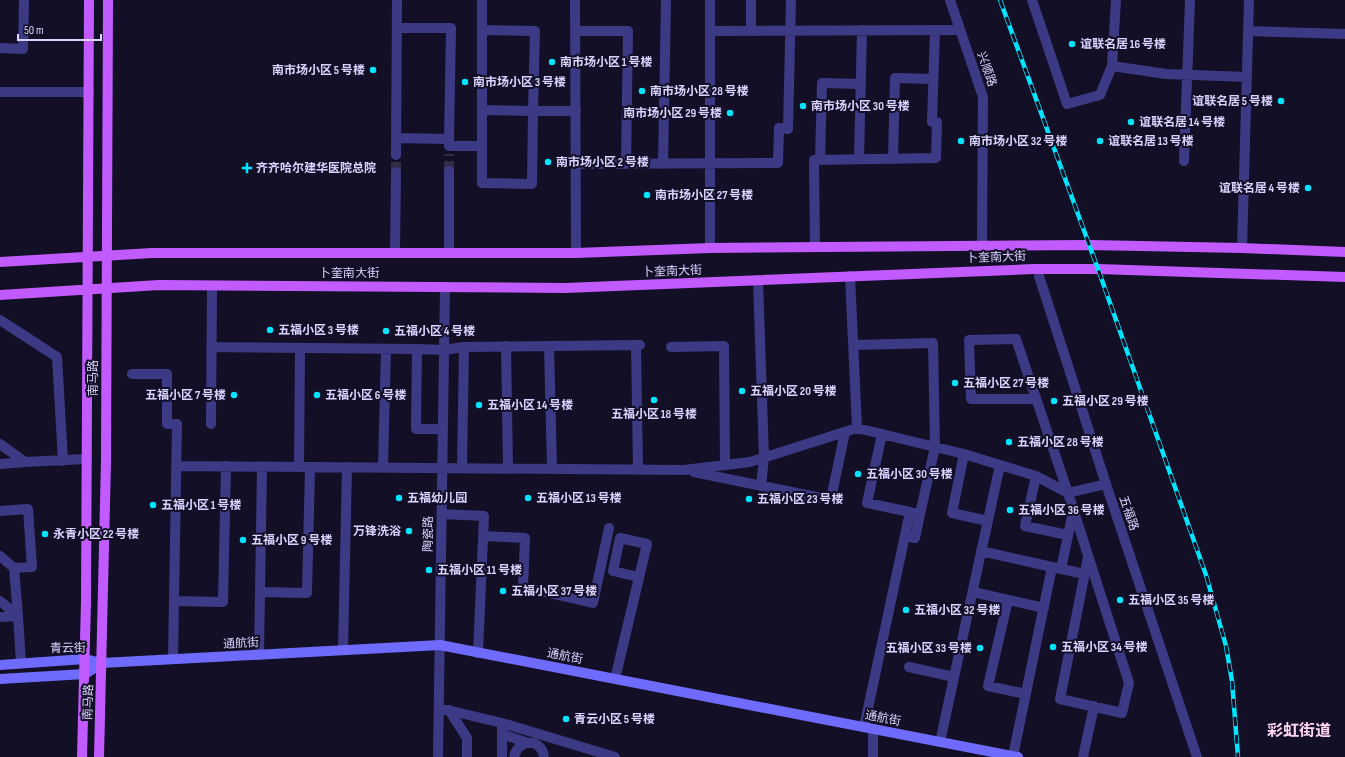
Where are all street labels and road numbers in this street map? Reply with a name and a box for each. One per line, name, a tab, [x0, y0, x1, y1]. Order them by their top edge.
street label: 兴顺路	[974, 50, 999, 89]
street label: 卜奎南大街	[966, 249, 1026, 266]
street label: 卜奎南大街	[642, 263, 702, 280]
street label: 卜奎南大街	[319, 266, 379, 281]
street label: 南马路	[86, 360, 101, 396]
street label: 五福路	[1116, 494, 1141, 533]
street label: 陶瓷路	[421, 516, 436, 552]
street label: 通航街	[223, 635, 259, 652]
street label: 青云街	[50, 641, 86, 656]
street label: 通航街	[546, 646, 584, 667]
street label: 南马路	[80, 684, 97, 720]
street label: 通航街	[864, 708, 902, 729]

